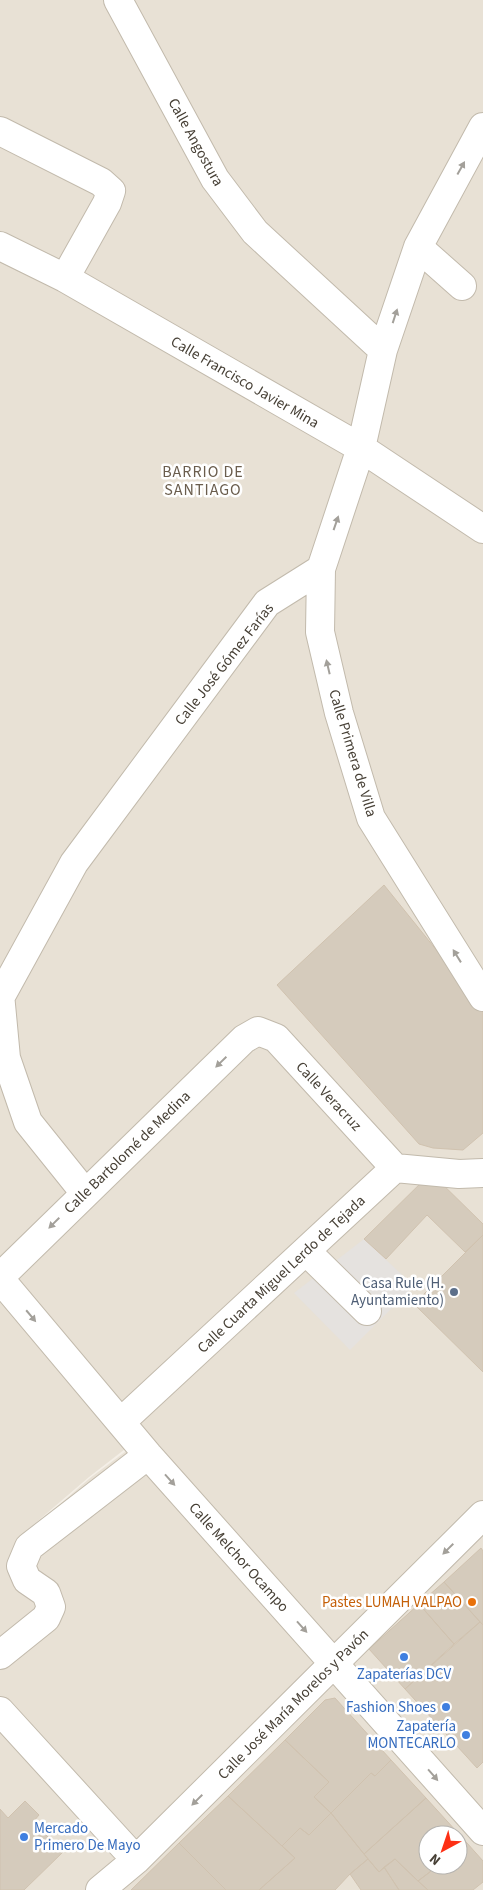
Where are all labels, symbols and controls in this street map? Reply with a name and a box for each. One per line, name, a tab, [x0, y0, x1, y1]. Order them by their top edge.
street label: Calle Angostura	[163, 94, 228, 190]
one-way arrow	[456, 162, 465, 175]
one-way arrow	[391, 308, 399, 323]
street label: Calle Francisco Javier Mina	[167, 331, 323, 433]
district label: BARRIO DE SANTIAGO	[162, 461, 244, 501]
one-way arrow	[333, 515, 340, 530]
street label: Calle José Gómez Farías	[170, 599, 279, 730]
one-way arrow	[324, 659, 332, 674]
street label: Calle Primera de Villa	[323, 687, 382, 819]
one-way arrow	[452, 949, 461, 963]
one-way arrow	[215, 1055, 227, 1067]
street label: Calle Veracruz	[291, 1057, 366, 1136]
street label: Calle Bartolomé de Medina	[59, 1086, 195, 1218]
street label: Calle Cuarta Miguel Lerdo de Tejada	[193, 1191, 370, 1358]
one-way arrow	[48, 1217, 60, 1229]
place label: Casa Rule (H. Ayuntamiento)	[351, 1273, 444, 1311]
marker: Casa Rule (H. Ayuntamiento)	[448, 1286, 460, 1298]
one-way arrow	[26, 1309, 37, 1322]
one-way arrow	[165, 1474, 176, 1487]
street label: Calle Melchor Ocampo	[184, 1498, 294, 1617]
one-way arrow	[443, 1543, 455, 1555]
place label: Pastes LUMAH VALPAO	[322, 1592, 462, 1613]
marker: Pastes LUMAH VALPAO	[466, 1596, 478, 1608]
one-way arrow	[297, 1620, 308, 1633]
street label: Calle José María Morelos y Pavón	[213, 1624, 373, 1784]
marker: Zapaterías DCV	[398, 1651, 410, 1663]
place label: Zapaterías DCV	[357, 1664, 451, 1685]
place label: Fashion Shoes	[346, 1697, 436, 1718]
marker: Fashion Shoes	[440, 1701, 452, 1713]
place label: Zapatería MONTECARLO	[367, 1716, 456, 1754]
marker: Zapatería MONTECARLO	[460, 1729, 472, 1741]
one-way arrow	[427, 1768, 439, 1780]
one-way arrow	[191, 1794, 203, 1806]
place label: Mercado Primero De Mayo	[34, 1818, 141, 1856]
north arrow	[418, 1825, 468, 1875]
marker: Mercado Primero De Mayo	[18, 1831, 30, 1843]
text: N	[425, 1849, 445, 1870]

